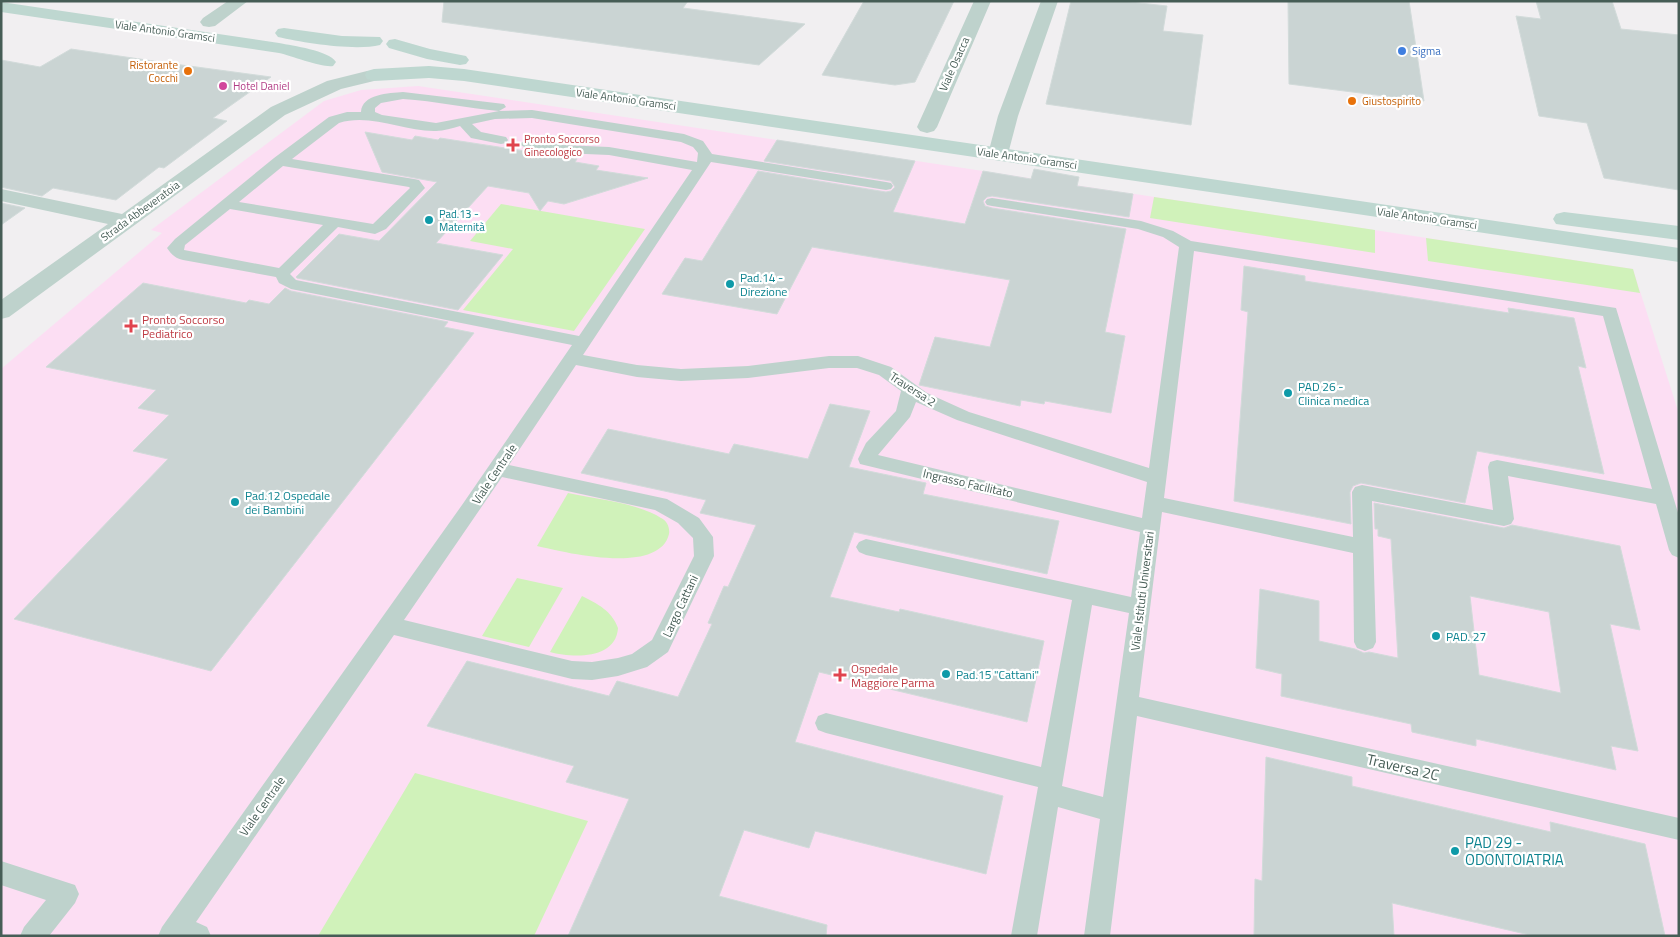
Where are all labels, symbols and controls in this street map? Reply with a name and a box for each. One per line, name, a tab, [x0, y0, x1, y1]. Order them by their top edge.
street label: Viale Antonio Gramsci	[114, 16, 216, 46]
street label: Viale Osacca	[935, 34, 973, 94]
place label: Sigma	[1412, 43, 1441, 59]
marker: Sigma	[1396, 45, 1408, 57]
place label: Ristorante Cocchi	[129, 57, 178, 86]
marker: Ristorante Cocchi	[182, 65, 194, 77]
place label: Hotel Daniel	[233, 78, 290, 94]
marker: Hotel Daniel	[217, 80, 229, 92]
street label: Viale Antonio Gramsci	[575, 84, 677, 114]
place label: Giustospirito	[1362, 93, 1421, 109]
marker: Giustospirito	[1346, 95, 1358, 107]
place label: Pronto Soccorso Ginecologico	[524, 131, 600, 160]
marker: Pronto Soccorso Ginecologico	[506, 138, 520, 152]
street label: Viale Antonio Gramsci	[976, 143, 1078, 173]
street label: Strada Abbeveratoia	[97, 177, 183, 245]
street label: Viale Antonio Gramsci	[1376, 203, 1478, 233]
place label: Pad.13 - Maternità	[439, 206, 485, 235]
marker: Pad.13 - Maternità	[423, 214, 435, 226]
place label: Pad.14 - Direzione	[740, 268, 787, 301]
marker: Pad.14 - Direzione	[724, 278, 736, 290]
place label: Pronto Soccorso Pediatrico	[142, 310, 225, 343]
marker: Pronto Soccorso Pediatrico	[124, 319, 138, 333]
street label: Traversa 2	[886, 367, 940, 411]
place label: PAD 26 - Clinica medica	[1298, 377, 1369, 410]
marker: PAD 26 - Clinica medica	[1282, 387, 1294, 399]
street label: Viale Centrale	[467, 440, 521, 508]
street label: Ingrasso Facilitato	[921, 463, 1015, 503]
place label: Pad.12 Ospedale dei Bambini	[245, 486, 330, 519]
marker: Pad.12 Ospedale dei Bambini	[229, 496, 241, 508]
street label: Viale Istituti Universitari	[1125, 530, 1159, 652]
street label: Largo Cattani	[657, 572, 703, 640]
place label: PAD. 27	[1446, 627, 1486, 646]
marker: PAD. 27	[1430, 630, 1442, 642]
place label: Ospedale Maggiore Parma	[851, 659, 934, 692]
place label: Pad.15 "Cattani"	[956, 665, 1039, 684]
marker: Ospedale Maggiore Parma	[833, 668, 847, 682]
marker: Pad.15 "Cattani"	[940, 668, 952, 680]
street label: Traversa 2C	[1365, 748, 1441, 786]
street label: Viale Centrale	[234, 772, 290, 840]
place label: PAD 29 - ODONTOIATRIA	[1465, 831, 1564, 871]
marker: PAD 29 - ODONTOIATRIA	[1449, 845, 1461, 857]

